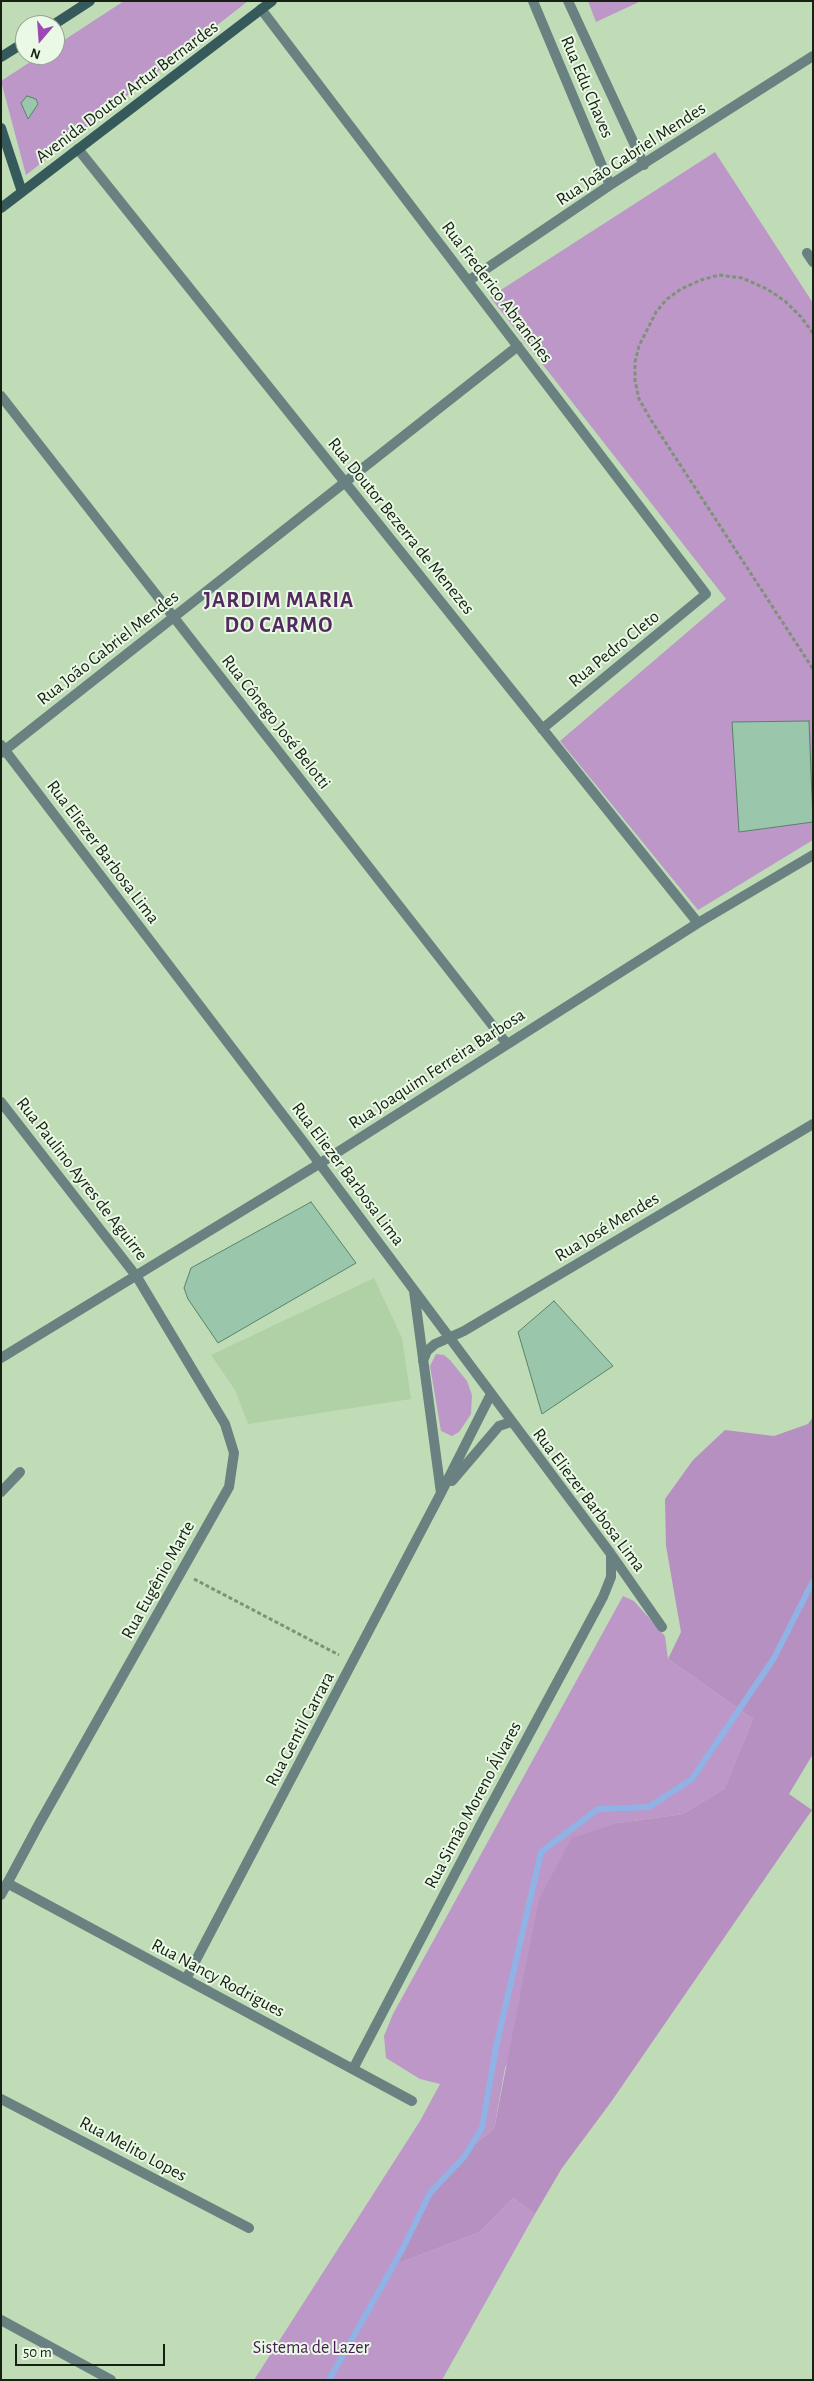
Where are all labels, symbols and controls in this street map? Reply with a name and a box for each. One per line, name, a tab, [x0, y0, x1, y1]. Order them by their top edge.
north arrow	[15, 15, 65, 65]
street label: Avenida Doutor Artur Bernardes	[31, 16, 223, 168]
street label: Rua Edu Chaves	[556, 33, 618, 141]
text: N	[29, 45, 42, 61]
street label: Rua João Gabriel Mendes	[552, 98, 710, 210]
street label: Rua Frederico Abranches	[437, 217, 557, 367]
street label: Rua Doutor Bezerra de Menezes	[323, 433, 479, 619]
street label: Rua João Gabriel Mendes	[33, 586, 183, 710]
district label: JARDIM MARIA DO CARMO	[202, 587, 356, 638]
street label: Rua Pedro Cleto	[564, 606, 664, 692]
street label: Rua Cônego José Belotti	[217, 650, 335, 794]
street label: Rua Eliezer Barbosa Lima	[42, 776, 164, 928]
street label: Rua Joaquim Ferreira Barbosa	[345, 1004, 529, 1134]
street label: Rua Paulino Ayres de Aguirre	[12, 1093, 152, 1265]
street label: Rua Eliezer Barbosa Lima	[287, 1098, 409, 1250]
street label: Rua José Mendes	[551, 1187, 663, 1267]
street label: Rua Eliezer Barbosa Lima	[528, 1424, 650, 1576]
street label: Rua Eugênio Marte	[117, 1517, 199, 1643]
street label: Rua Gentil Carrara	[261, 1668, 339, 1790]
street label: Rua Simão Moreno Álvares	[420, 1718, 526, 1892]
street label: Rua Nancy Rodrigues	[148, 1934, 288, 2022]
street label: Rua Melito Lopes	[76, 2112, 190, 2186]
scale bar	[18, 2334, 168, 2366]
park label: Sistema de Lazer	[253, 2337, 369, 2359]
text: 50 m	[23, 2345, 52, 2360]

